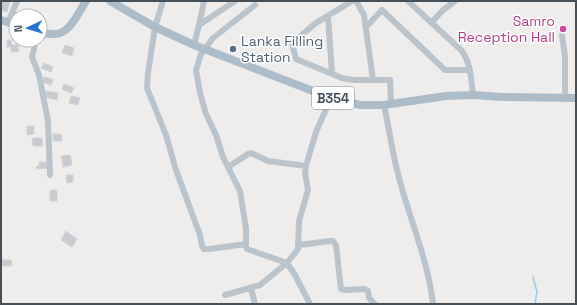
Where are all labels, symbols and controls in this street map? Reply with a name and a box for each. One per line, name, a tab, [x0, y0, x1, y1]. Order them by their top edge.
north arrow	[8, 8, 48, 48]
place label: Samro Reception Hall	[458, 12, 555, 46]
marker: Samro Reception Hall	[558, 24, 568, 34]
text: N	[11, 25, 25, 33]
place label: Lanka Filling Station	[241, 32, 323, 66]
marker: Lanka Filling Station	[228, 44, 238, 54]
road number: B354	[312, 87, 354, 109]

